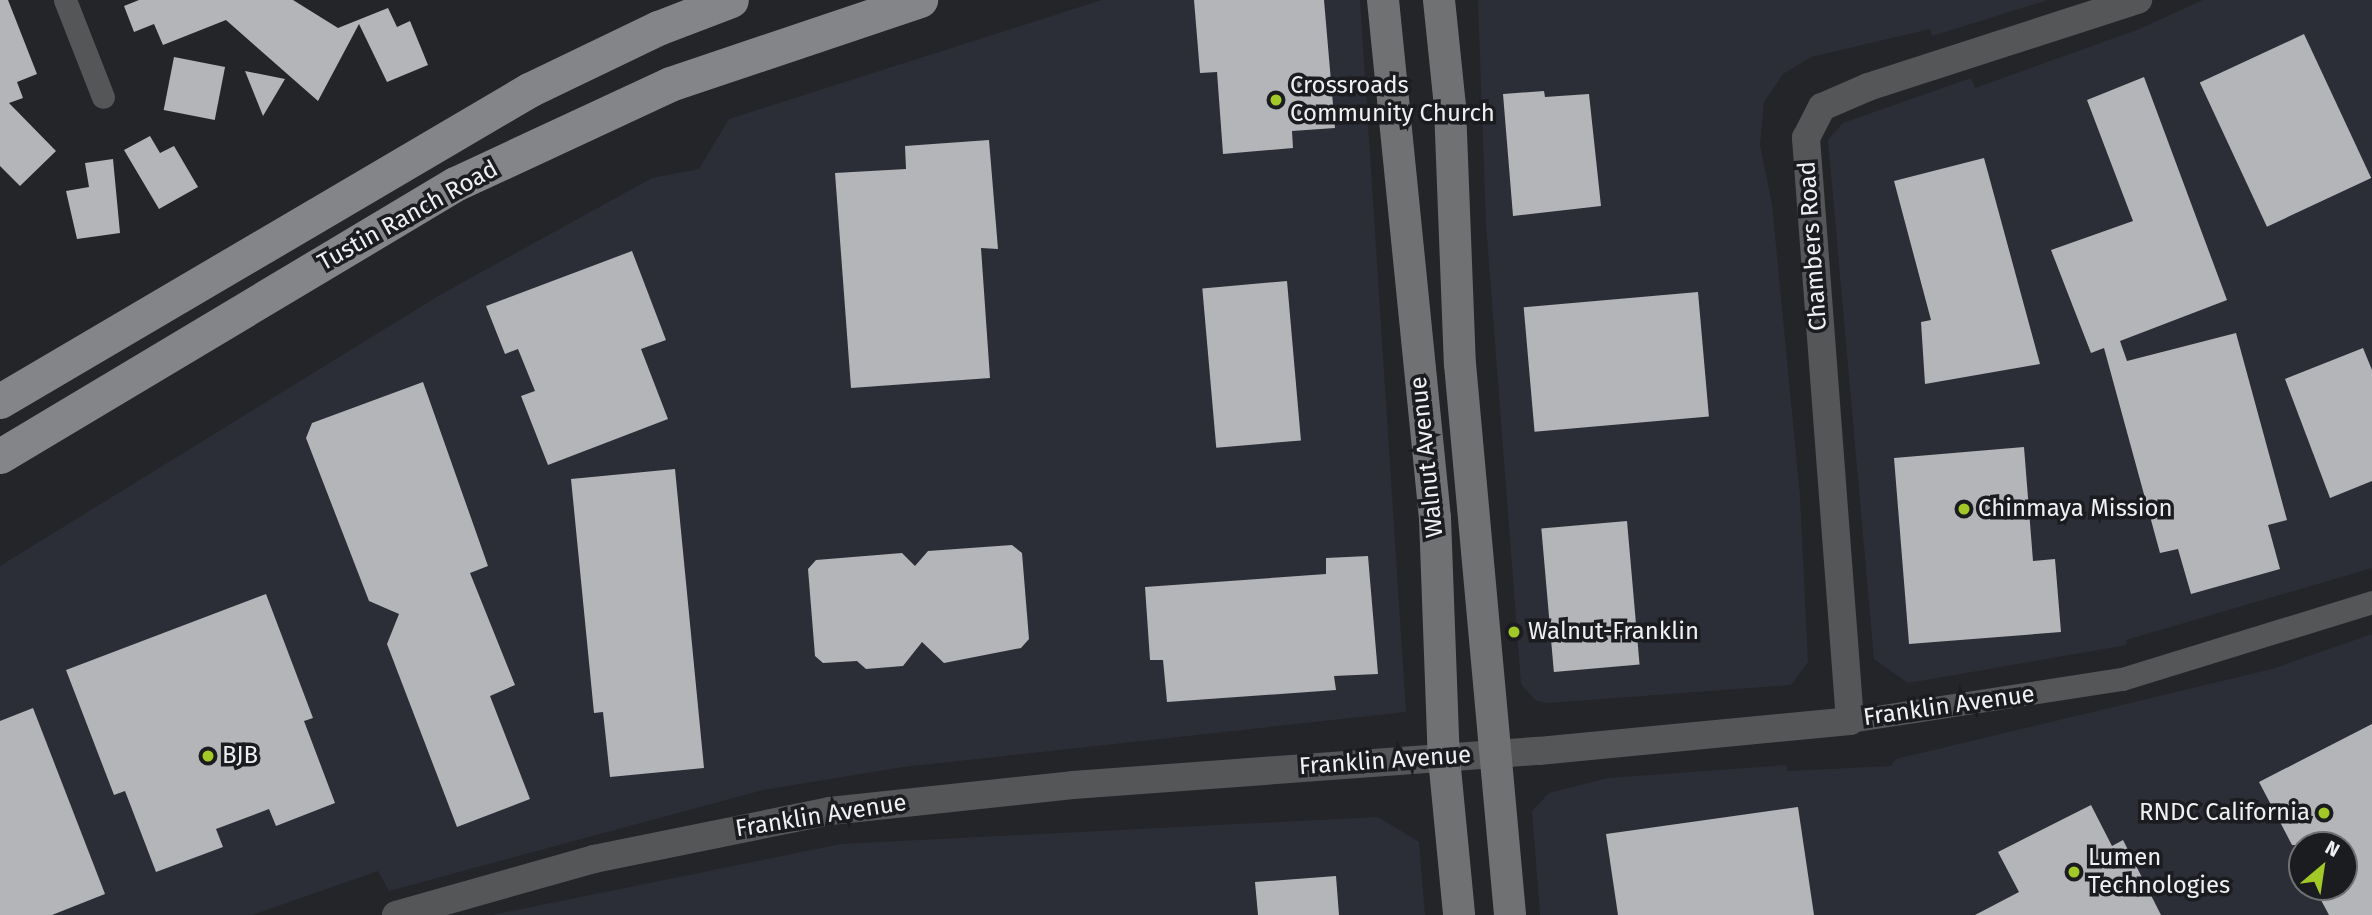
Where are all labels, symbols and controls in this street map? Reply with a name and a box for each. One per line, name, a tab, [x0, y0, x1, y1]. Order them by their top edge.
place label: Crossroads Community Church	[1290, 72, 1495, 128]
marker: Crossroads Community Church	[1268, 92, 1284, 108]
street label: Tustin Ranch Road	[313, 155, 503, 277]
street label: Chambers Road	[1793, 160, 1833, 332]
street label: Walnut Avenue	[1404, 375, 1450, 539]
place label: Chinmaya Mission	[1978, 495, 2173, 523]
marker: Chinmaya Mission	[1956, 501, 1972, 517]
place label: Walnut-Franklin	[1528, 618, 1699, 646]
marker: Walnut-Franklin	[1506, 624, 1522, 640]
street label: Franklin Avenue	[1862, 680, 2036, 732]
street label: Franklin Avenue	[1298, 741, 1472, 781]
place label: BJB	[222, 742, 258, 770]
marker: BJB	[200, 748, 216, 764]
street label: Franklin Avenue	[733, 788, 909, 844]
place label: RNDC California	[2139, 799, 2310, 827]
marker: RNDC California	[2316, 805, 2332, 821]
north arrow	[2288, 831, 2358, 901]
text: N	[2321, 836, 2344, 862]
place label: Lumen Technologies	[2088, 844, 2230, 900]
marker: Lumen Technologies	[2066, 864, 2082, 880]

